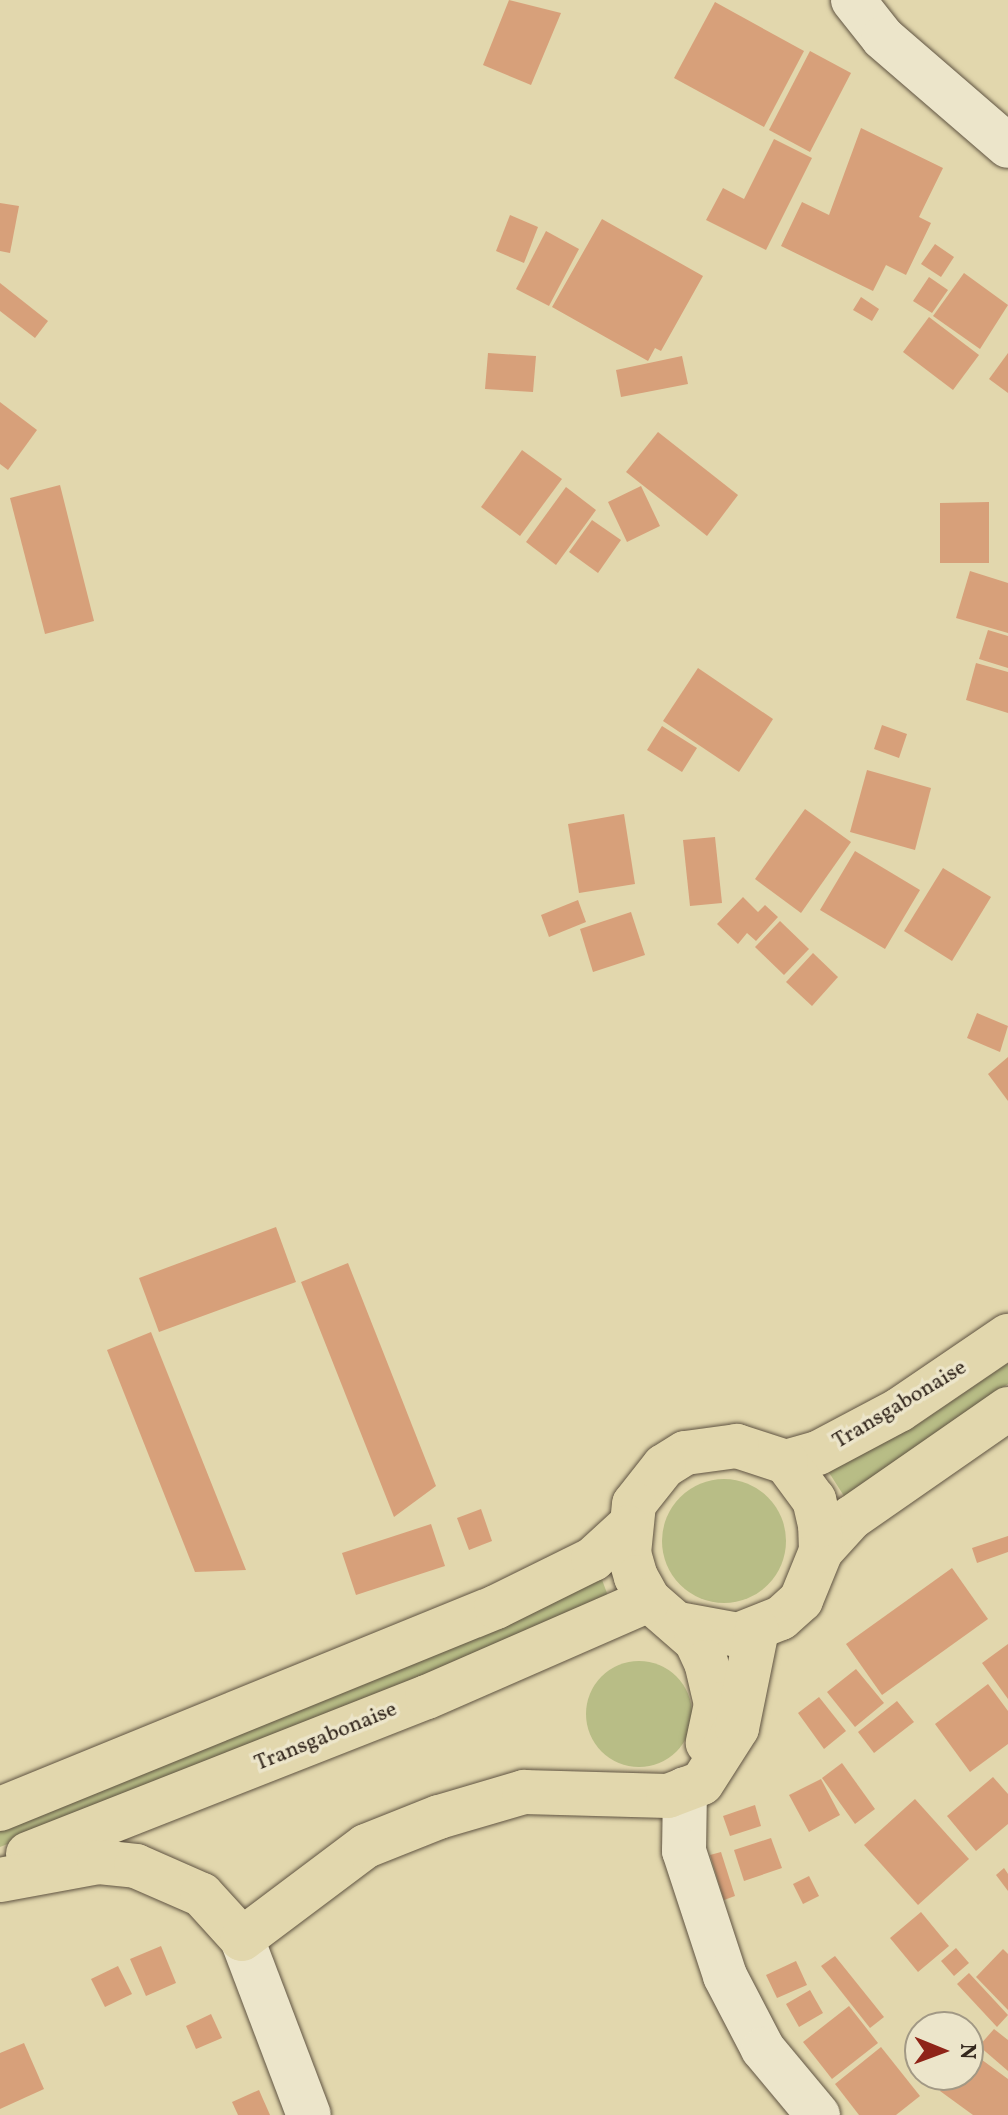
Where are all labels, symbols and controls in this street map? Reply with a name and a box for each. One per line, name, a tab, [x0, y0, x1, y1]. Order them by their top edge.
street label: Transgabonaise	[828, 1355, 972, 1455]
street label: Transgabonaise	[251, 1696, 401, 1778]
north arrow	[904, 2011, 984, 2091]
text: N	[951, 2043, 982, 2060]

